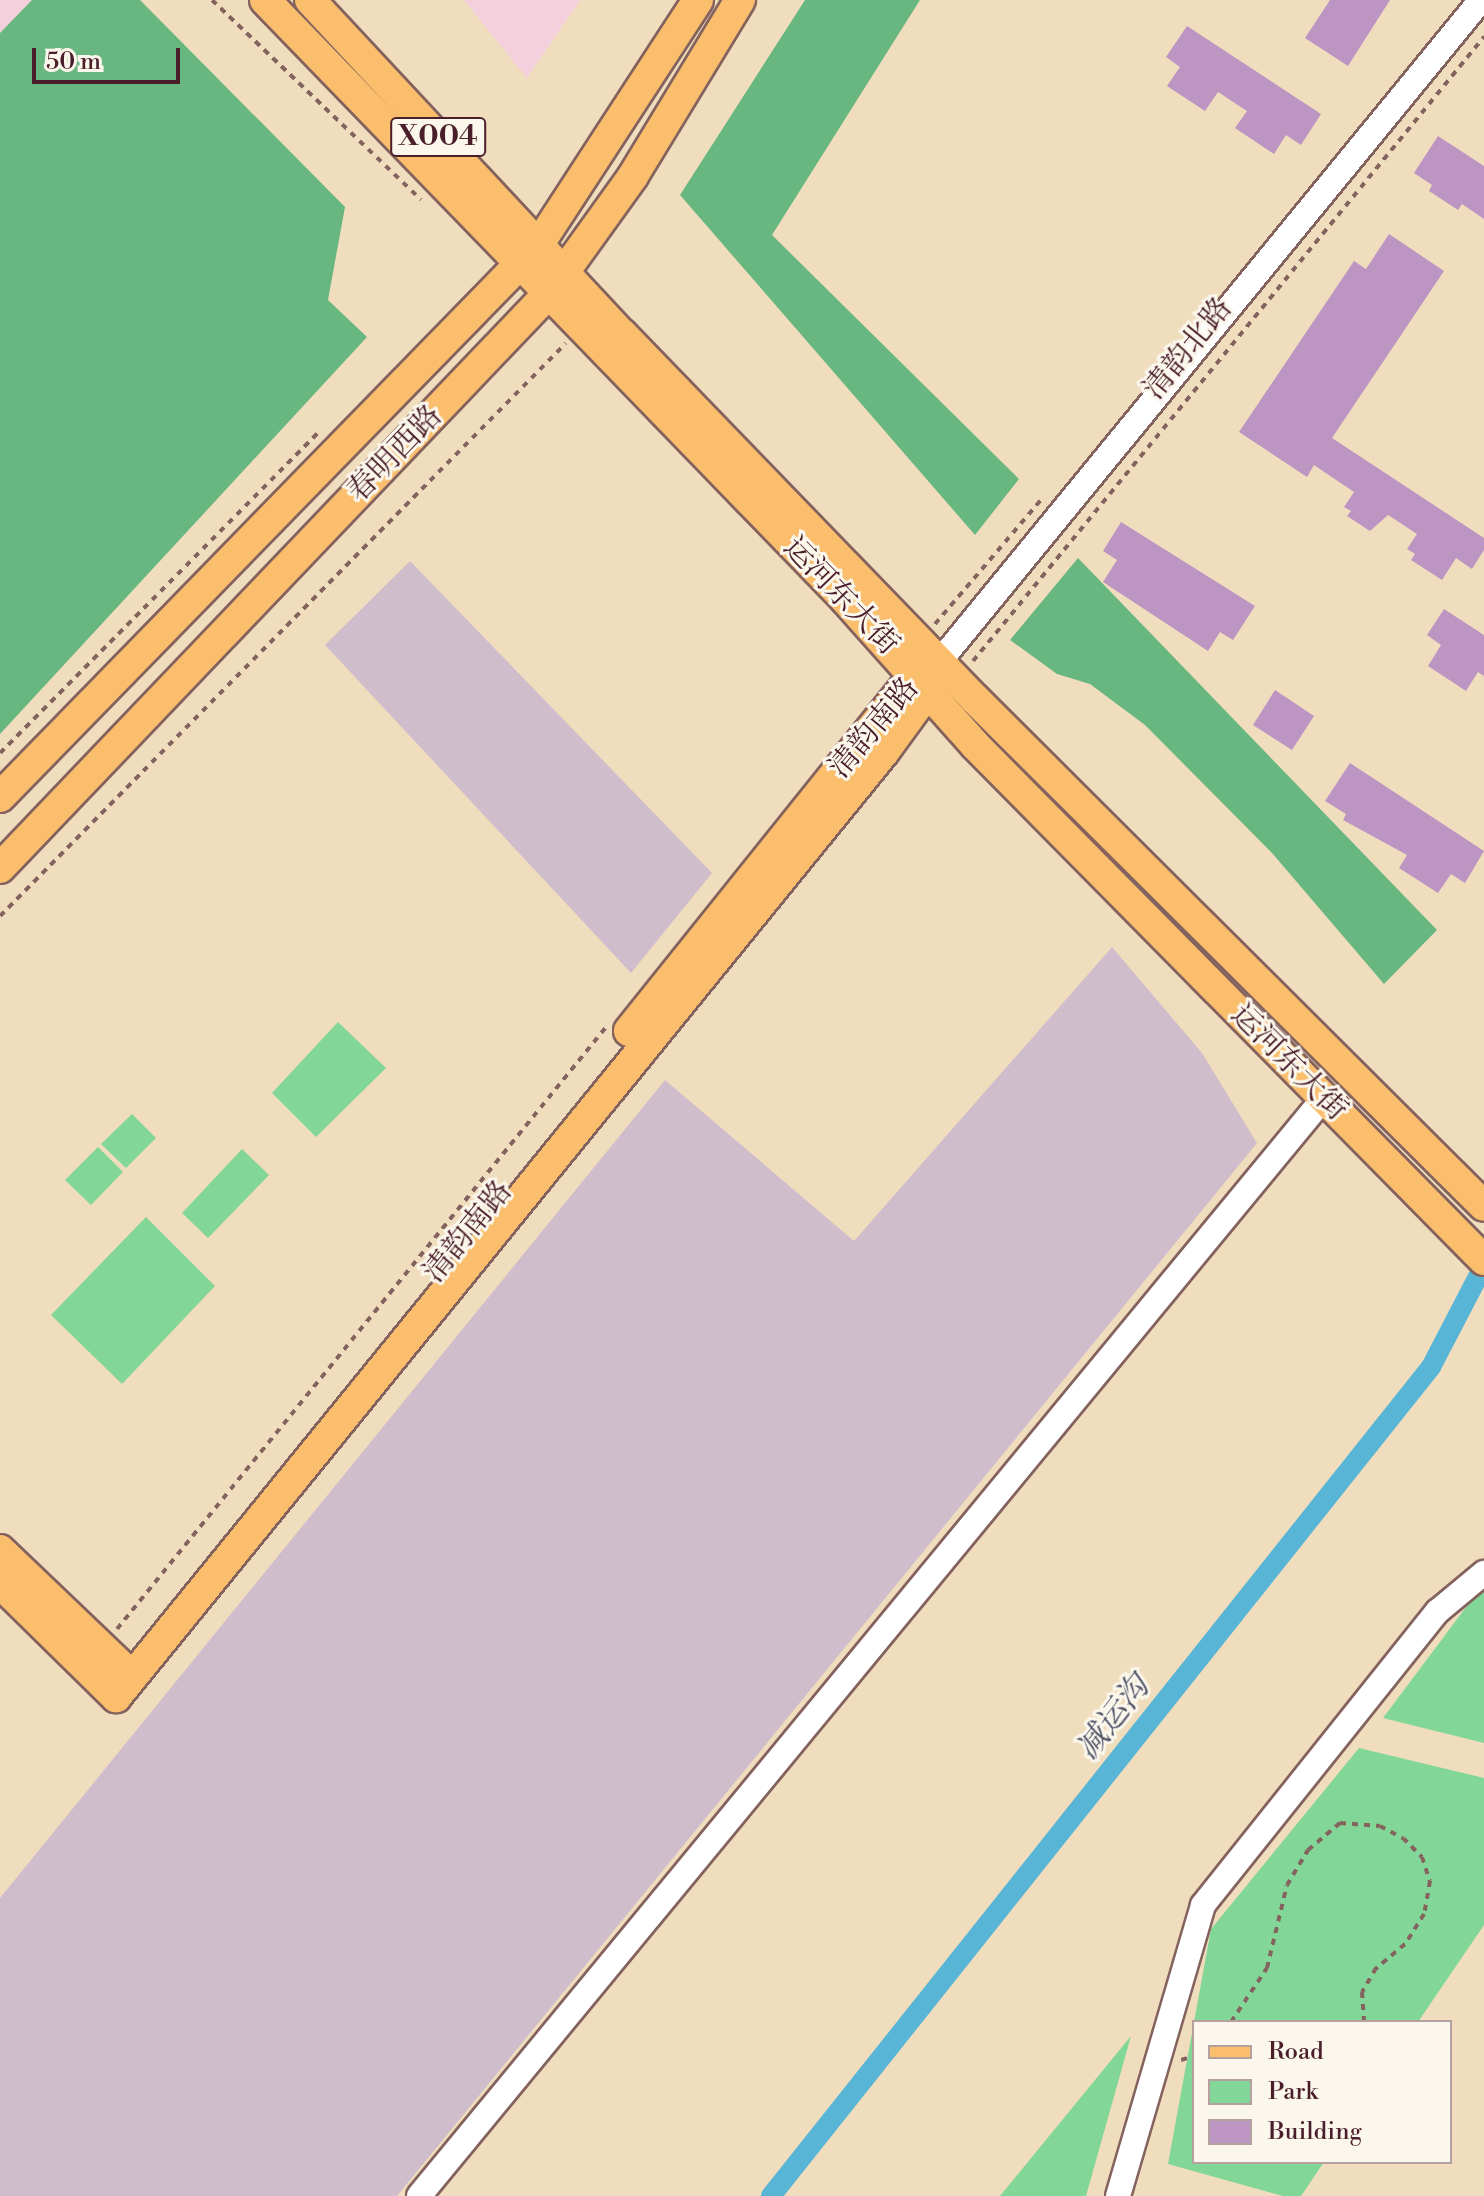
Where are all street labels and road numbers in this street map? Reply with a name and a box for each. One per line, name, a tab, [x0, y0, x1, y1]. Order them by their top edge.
road number: X004	[390, 113, 486, 161]
street label: 清韵北路	[1136, 291, 1240, 407]
street label: 春明西路	[340, 398, 450, 510]
street label: 运河东大街	[776, 530, 906, 662]
street label: 清韵南路	[822, 670, 926, 786]
street label: 运河东大街	[1223, 997, 1355, 1129]
street label: 清韵南路	[416, 1174, 520, 1290]

